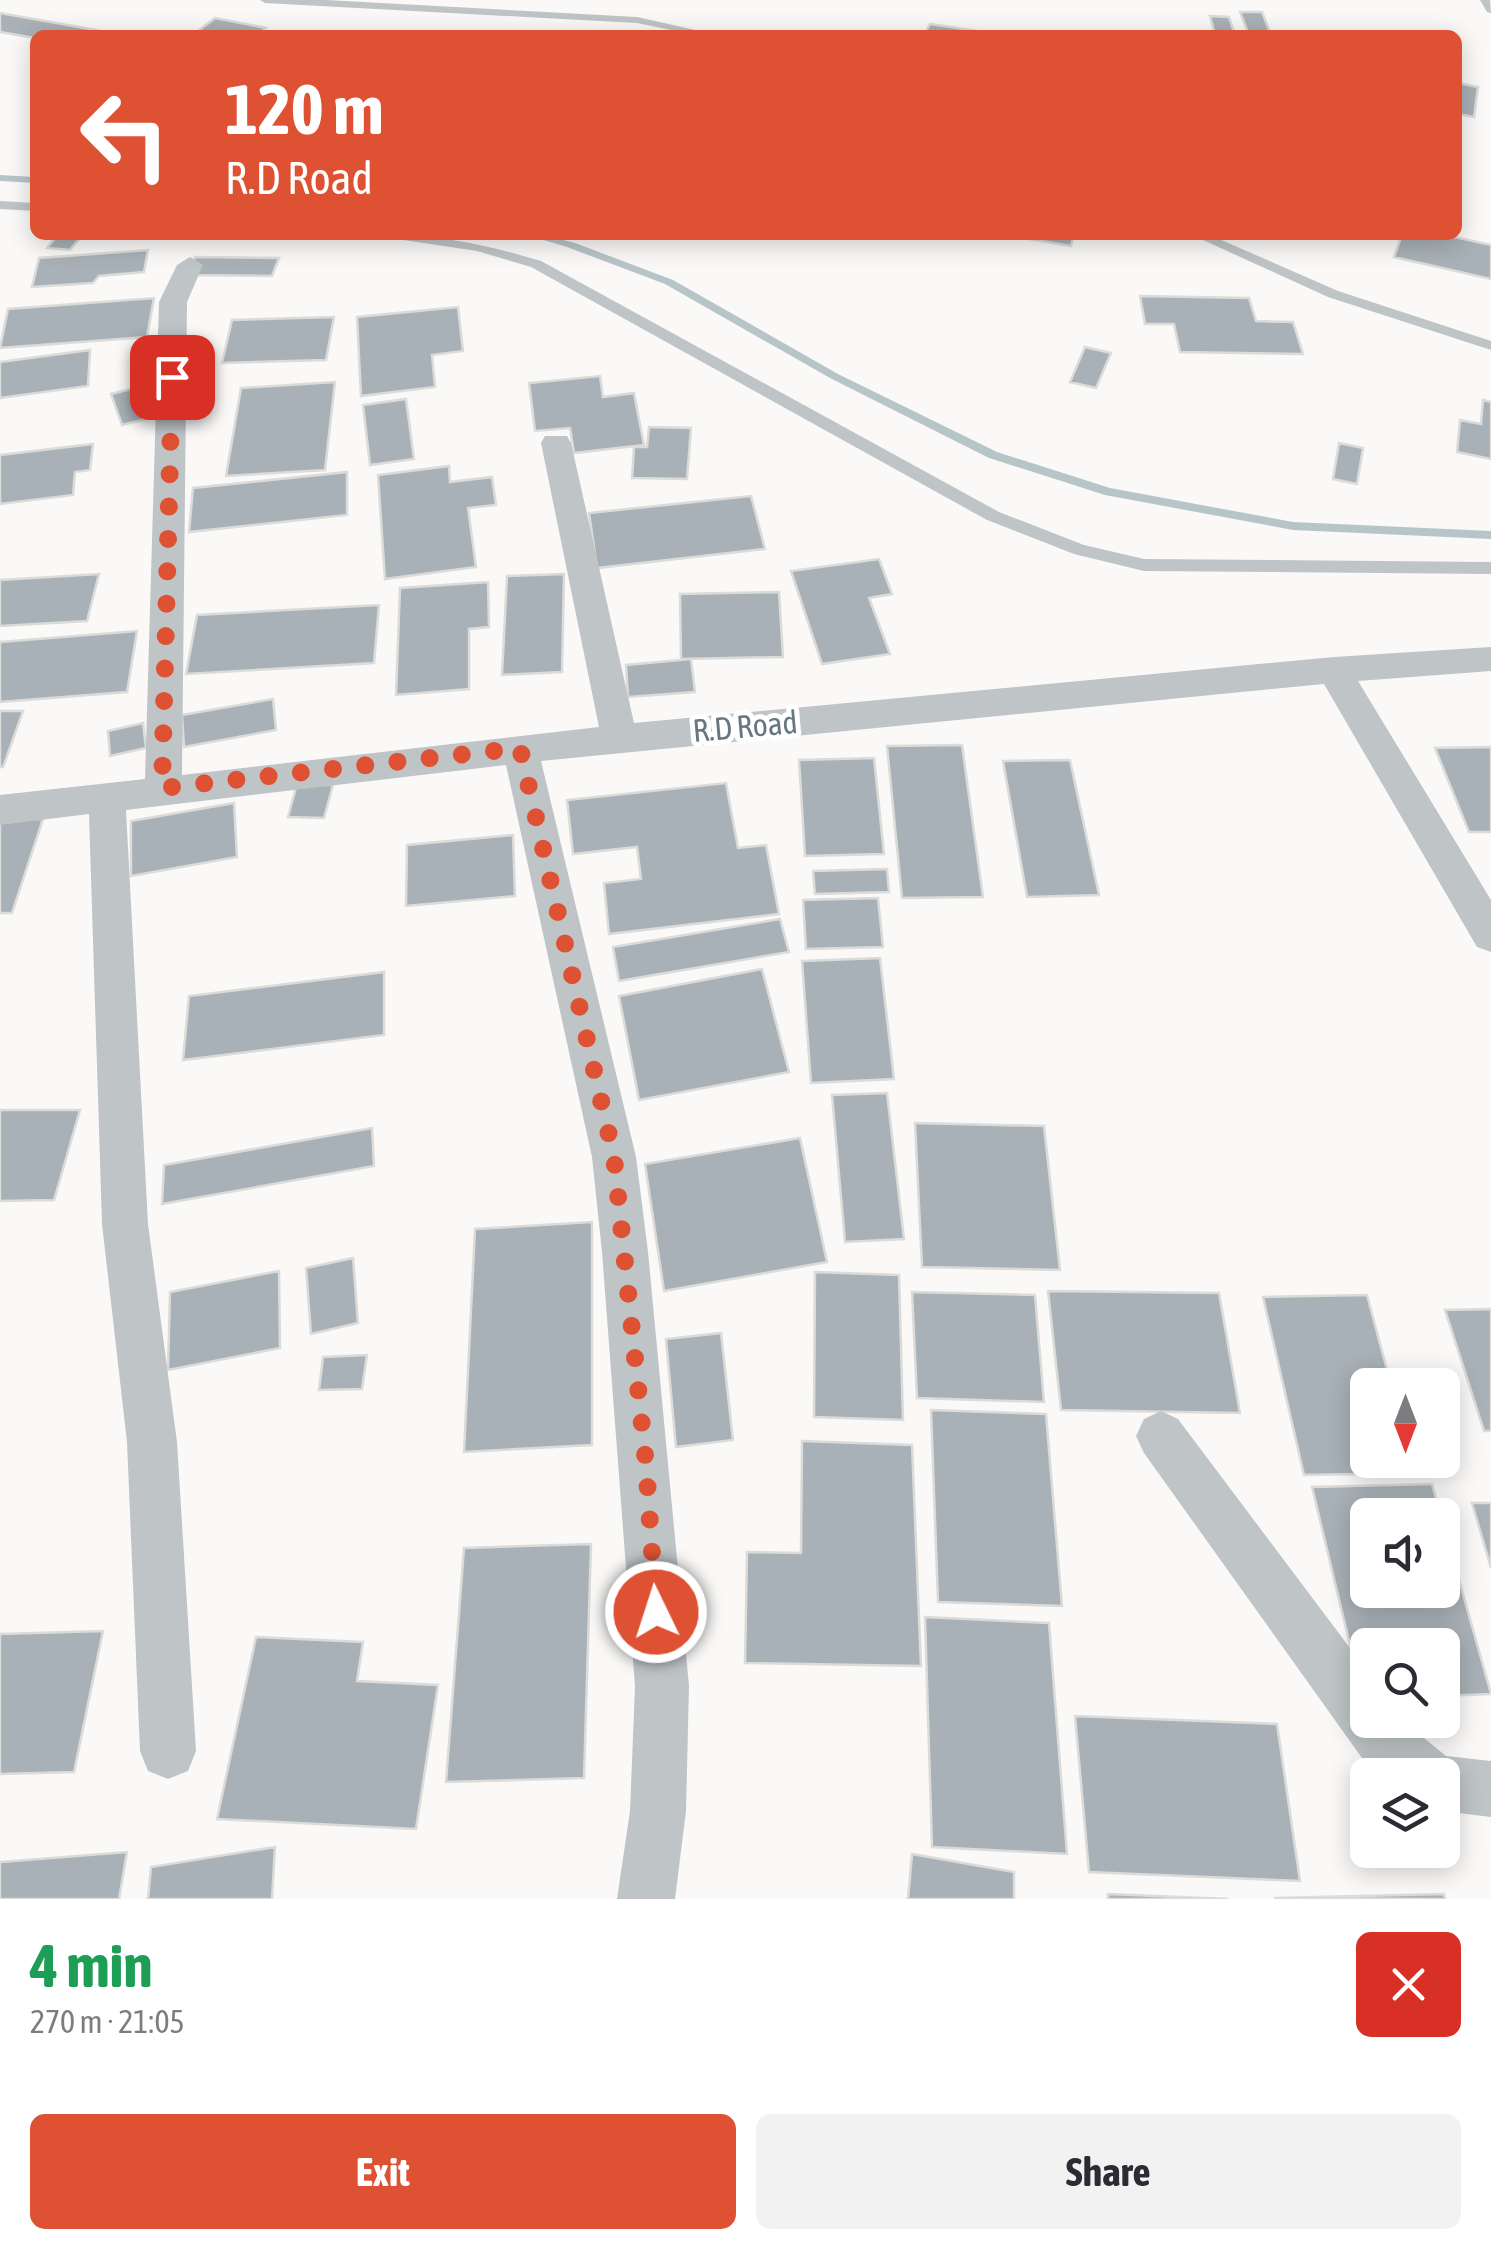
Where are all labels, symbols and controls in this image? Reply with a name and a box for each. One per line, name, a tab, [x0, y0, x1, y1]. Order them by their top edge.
text: 120 m	[225, 69, 384, 149]
icon: left	[60, 70, 190, 200]
text: R.D Road	[225, 152, 373, 204]
pin	[130, 335, 215, 420]
icon: arrive	[145, 350, 200, 405]
street label: R.D Road	[691, 703, 799, 749]
north arrow	[1350, 1368, 1460, 1478]
map controls	[1350, 1368, 1460, 1868]
button: sound	[1350, 1498, 1460, 1608]
position arrow	[604, 1560, 708, 1664]
button: search	[1350, 1628, 1460, 1738]
button: layers	[1350, 1758, 1460, 1868]
text: 4 min	[30, 1931, 153, 2000]
button: close	[1356, 1932, 1461, 2037]
text: 270 m · 21:05	[30, 2003, 185, 2040]
button: Exit	[30, 2114, 736, 2229]
button: Share	[756, 2114, 1461, 2229]

